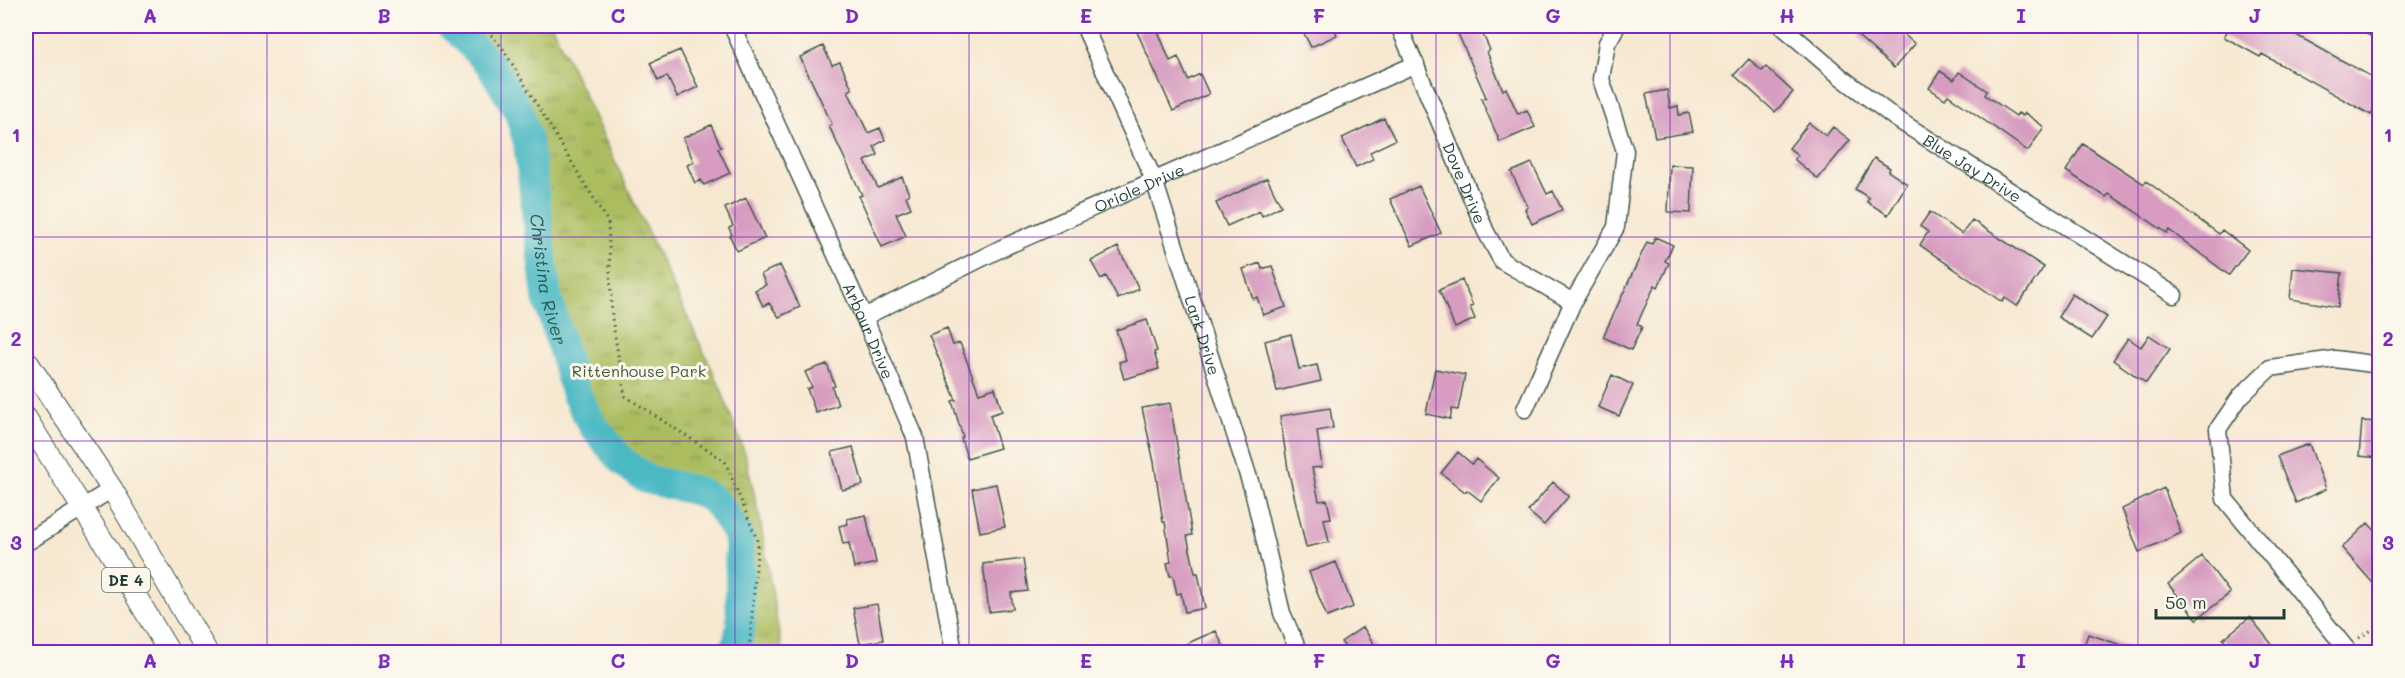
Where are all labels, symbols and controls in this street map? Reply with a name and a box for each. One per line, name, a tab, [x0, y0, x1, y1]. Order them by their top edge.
text: A	[143, 2, 157, 28]
text: B	[377, 2, 391, 28]
text: C	[611, 2, 626, 28]
text: D	[845, 2, 859, 28]
text: E	[1080, 2, 1092, 28]
text: F	[1313, 2, 1326, 28]
text: G	[1545, 2, 1561, 28]
text: H	[1779, 2, 1795, 28]
text: I	[2016, 2, 2026, 28]
text: J	[2248, 2, 2262, 28]
text: 1	[12, 121, 20, 147]
text: 1	[2384, 121, 2392, 147]
street label: Blue Jay Drive	[1920, 128, 2026, 206]
street label: Dove Drive	[1439, 139, 1492, 226]
street label: Oriole Drive	[1090, 158, 1187, 216]
water label: Christina River	[525, 212, 573, 348]
street label: Arbour Drive	[839, 279, 899, 382]
street label: Lark Drive	[1181, 293, 1226, 378]
text: 2	[10, 325, 22, 351]
text: 2	[2382, 325, 2394, 351]
park label: Rittenhouse Park	[572, 360, 706, 381]
text: 3	[10, 529, 22, 555]
text: 3	[2382, 529, 2394, 555]
road number: DE 4	[102, 568, 150, 592]
scale bar	[2156, 582, 2284, 620]
text: 50 m	[2165, 590, 2207, 614]
text: A	[143, 647, 157, 673]
text: B	[377, 647, 391, 673]
text: C	[611, 647, 626, 673]
text: D	[845, 647, 859, 673]
text: E	[1080, 647, 1092, 673]
text: F	[1313, 647, 1326, 673]
text: G	[1545, 647, 1561, 673]
text: H	[1779, 647, 1795, 673]
text: I	[2016, 647, 2026, 673]
text: J	[2248, 647, 2262, 673]

